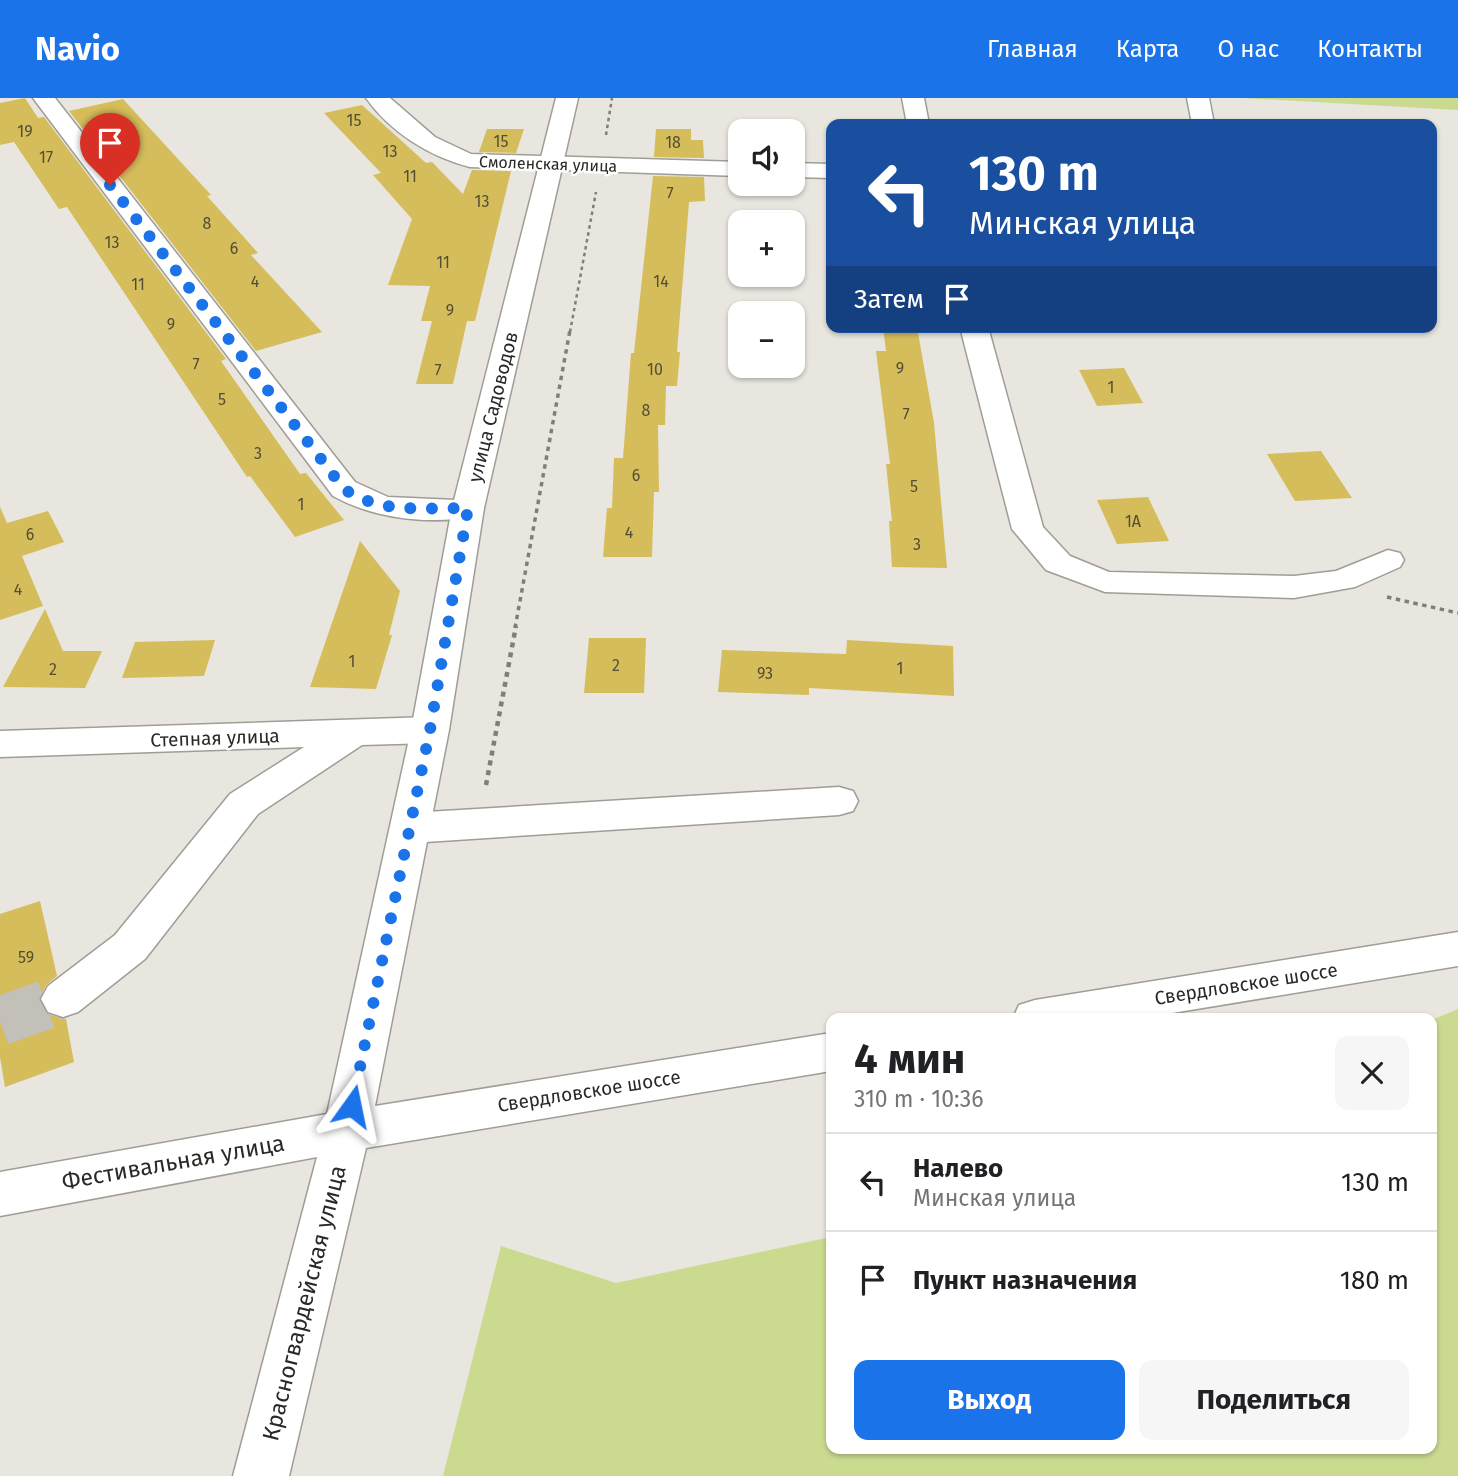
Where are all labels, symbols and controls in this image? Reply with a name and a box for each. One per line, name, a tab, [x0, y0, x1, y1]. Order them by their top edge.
text: Navio	[35, 29, 120, 69]
text: Главная	[987, 35, 1078, 63]
text: Карта	[1116, 35, 1179, 63]
text: О нас	[1217, 35, 1279, 63]
text: Контакты	[1317, 35, 1423, 63]
house number: 15	[347, 111, 361, 130]
pin	[80, 113, 140, 185]
map controls	[728, 119, 805, 378]
button: sound	[728, 119, 805, 196]
house number: 19	[17, 122, 33, 141]
icon: arrive	[91, 124, 129, 162]
house number: 15	[494, 132, 508, 151]
house number: 18	[665, 133, 681, 152]
house number: 13	[383, 142, 397, 161]
text: 130 m	[969, 144, 1099, 203]
icon: left	[854, 147, 945, 238]
house number: 17	[39, 148, 53, 167]
street label: Смоленская улица	[479, 152, 617, 176]
house number: 11	[403, 167, 417, 186]
house number: 7	[666, 184, 674, 203]
house number: 13	[475, 192, 489, 211]
text: Минская улица	[969, 204, 1196, 242]
button: +	[728, 210, 805, 287]
house number: 8	[203, 214, 212, 233]
house number: 13	[105, 233, 119, 252]
house number: 6	[230, 239, 238, 258]
house number: 11	[436, 253, 450, 272]
house number: 4	[251, 272, 260, 291]
house number: 14	[653, 272, 669, 291]
house number: 11	[131, 275, 145, 294]
icon: arrive	[938, 280, 976, 318]
text: Затем	[854, 284, 924, 315]
house number: 9	[446, 301, 454, 320]
button: −	[728, 301, 805, 378]
house number: 9	[167, 315, 175, 334]
street label: улица Садоводов	[463, 329, 523, 485]
house number: 7	[192, 355, 200, 374]
house number: 9	[896, 359, 904, 378]
house number: 10	[647, 360, 663, 379]
house number: 7	[434, 361, 442, 380]
house number: 1	[1108, 378, 1114, 397]
house number: 5	[218, 390, 226, 409]
house number: 8	[642, 401, 651, 420]
house number: 7	[902, 405, 910, 424]
house number: 3	[254, 444, 262, 463]
house number: 6	[632, 466, 640, 485]
house number: 5	[910, 477, 918, 496]
house number: 1	[298, 495, 304, 514]
house number: 1А	[1125, 512, 1142, 531]
house number: 4	[625, 523, 634, 542]
house number: 6	[26, 525, 34, 544]
house number: 3	[913, 535, 921, 554]
house number: 4	[14, 580, 23, 599]
house number: 1	[349, 652, 355, 671]
house number: 2	[612, 656, 620, 675]
house number: 1	[897, 659, 903, 678]
house number: 2	[49, 660, 57, 679]
house number: 93	[757, 664, 773, 683]
street label: Степная улица	[150, 724, 280, 752]
house number: 59	[18, 948, 34, 967]
street label: Свердловское шоссе	[1153, 958, 1339, 1010]
text: 4 мин	[854, 1034, 965, 1084]
button: close	[1335, 1036, 1409, 1110]
street label: Свердловское шоссе	[496, 1065, 682, 1117]
position arrow	[315, 1069, 389, 1143]
text: 310 m · 10:36	[854, 1085, 983, 1113]
street label: Фестивальная улица	[59, 1129, 287, 1195]
text: Налево	[913, 1153, 1003, 1184]
street label: Красногвардейская улица	[256, 1162, 352, 1444]
icon: left	[854, 1163, 892, 1201]
text: 130 m	[1341, 1167, 1409, 1198]
text: Минская улица	[913, 1184, 1076, 1212]
icon: arrive	[854, 1261, 892, 1299]
text: Пункт назначения	[913, 1265, 1137, 1296]
text: 180 m	[1340, 1265, 1409, 1296]
button: Выход	[854, 1360, 1125, 1440]
button: Поделиться	[1139, 1360, 1409, 1440]

